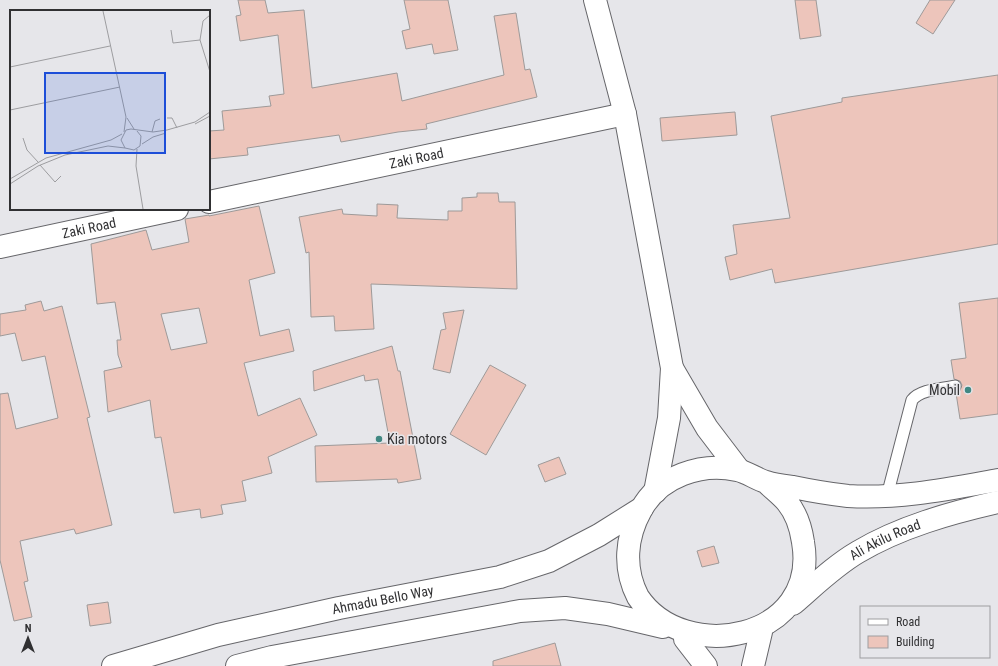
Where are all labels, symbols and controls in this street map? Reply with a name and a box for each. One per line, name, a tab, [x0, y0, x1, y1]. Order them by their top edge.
inset map	[10, 10, 210, 210]
street label: Zaki Road	[388, 145, 445, 172]
street label: Zaki Road	[60, 214, 118, 241]
place label: Mobil	[929, 382, 960, 398]
marker: Mobil	[963, 385, 973, 395]
place label: Kia motors	[387, 431, 447, 447]
marker: Kia motors	[374, 434, 384, 444]
street label: Ali Akilu Road	[846, 516, 922, 563]
street label: Ahmadu Bello Way	[331, 582, 435, 617]
legend	[860, 606, 990, 658]
text: Road	[896, 615, 920, 629]
north arrow	[8, 618, 48, 658]
text: N	[25, 622, 32, 635]
text: Building	[896, 635, 934, 649]

